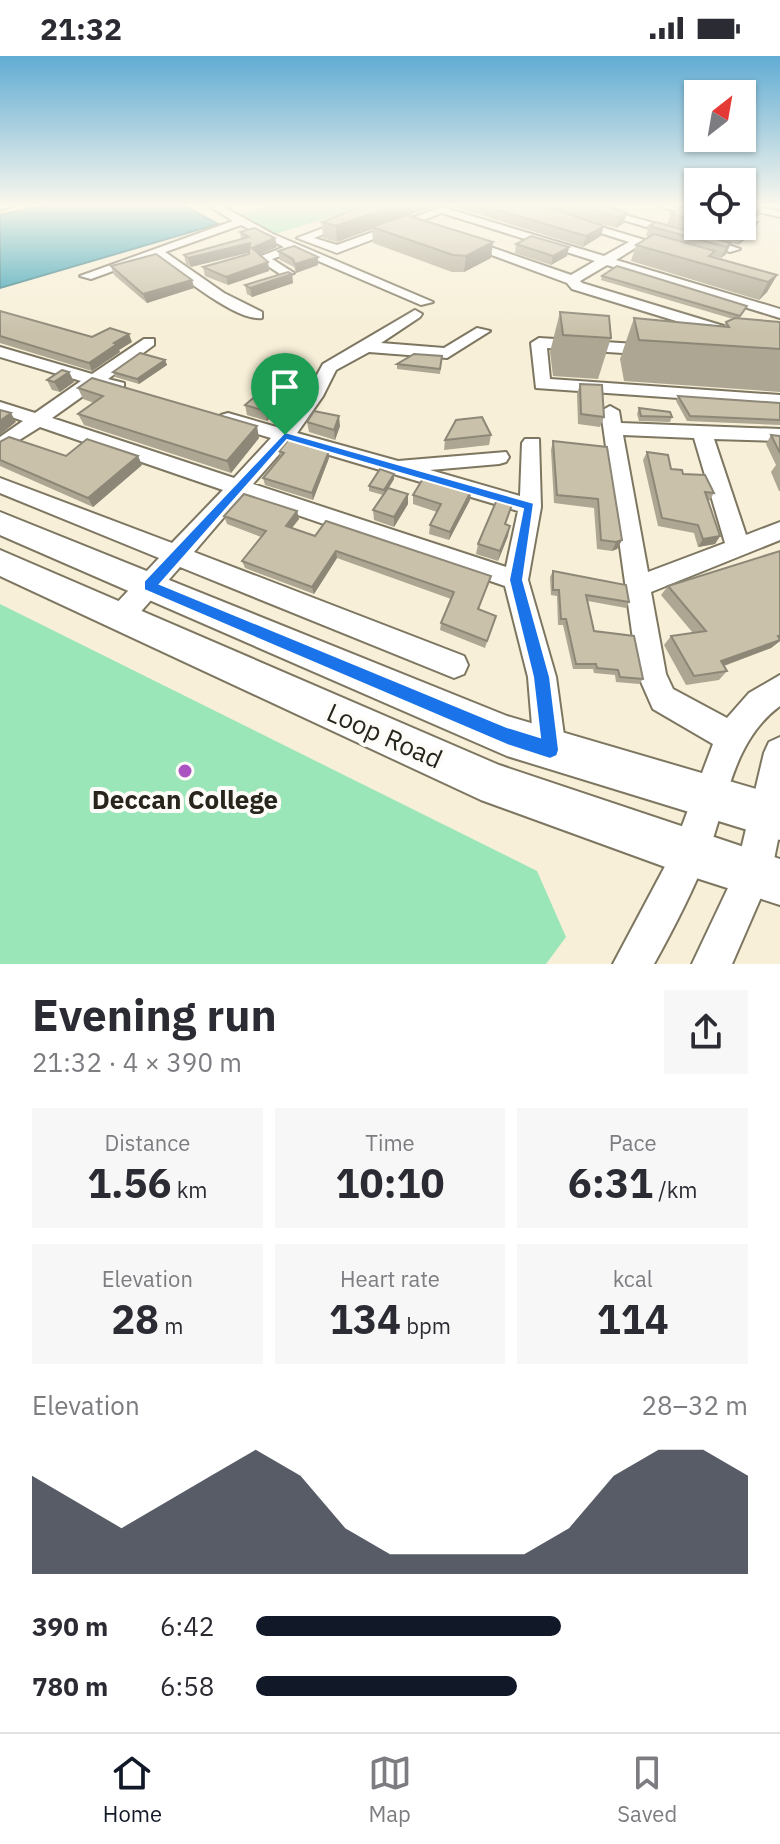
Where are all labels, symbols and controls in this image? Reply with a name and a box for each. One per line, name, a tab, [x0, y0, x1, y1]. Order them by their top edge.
text: 21:32	[40, 9, 122, 48]
north arrow	[684, 80, 756, 152]
map controls	[684, 80, 756, 240]
button: locate	[684, 168, 756, 240]
pin	[251, 353, 319, 435]
icon: arrive	[263, 365, 307, 409]
street label: Loop Road	[322, 694, 448, 776]
marker: Deccan College	[176, 762, 194, 780]
place label: Deccan College	[92, 782, 278, 816]
text: Evening run	[32, 986, 277, 1043]
button: share	[664, 990, 748, 1074]
text: 21:32 · 4 × 390 m	[32, 1045, 242, 1079]
text: Distance	[104, 1128, 190, 1157]
text: Time	[365, 1128, 415, 1157]
text: Pace	[609, 1128, 657, 1157]
text: 1.56	[87, 1157, 172, 1209]
text: 10:10	[335, 1157, 445, 1209]
text: 6:31	[568, 1157, 653, 1209]
text: km	[172, 1175, 208, 1204]
text: /km	[653, 1175, 697, 1204]
text: Elevation	[102, 1264, 193, 1293]
text: Heart rate	[340, 1264, 440, 1293]
text: kcal	[613, 1264, 653, 1293]
text: 28	[111, 1293, 159, 1345]
text: 134	[329, 1293, 401, 1345]
text: 114	[597, 1293, 669, 1345]
text: m	[159, 1311, 184, 1340]
text: bpm	[401, 1311, 451, 1340]
text: Elevation	[32, 1388, 140, 1422]
text: 28–32 m	[641, 1388, 748, 1422]
text: 390 m	[32, 1609, 108, 1643]
text: 6:42	[160, 1609, 214, 1643]
text: 780 m	[32, 1669, 108, 1703]
text: 6:58	[160, 1669, 214, 1703]
tab: Home	[103, 1751, 162, 1828]
tab: Map	[368, 1751, 412, 1828]
tab: Saved	[617, 1751, 677, 1828]

